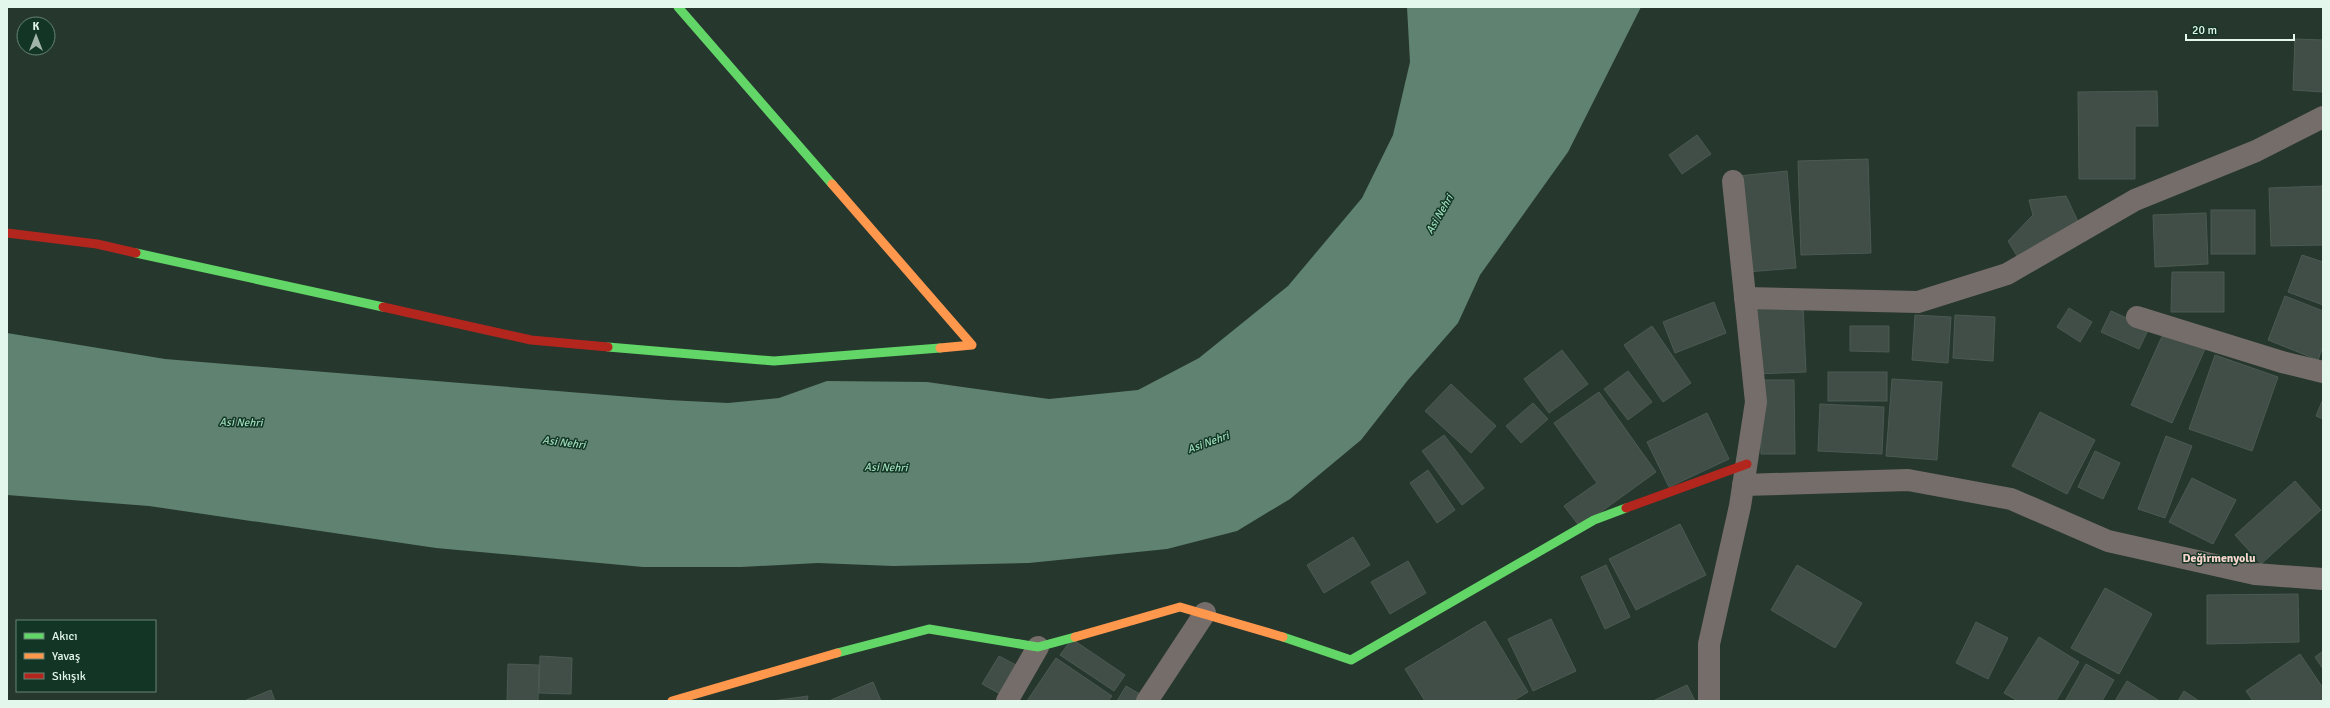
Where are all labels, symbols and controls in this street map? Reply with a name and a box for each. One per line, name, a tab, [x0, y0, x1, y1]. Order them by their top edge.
north arrow	[16, 16, 56, 56]
scale bar	[2186, 16, 2294, 42]
text: K	[33, 20, 40, 33]
text: 20 m	[2192, 23, 2217, 38]
water label: Asi Nehri	[1423, 191, 1456, 236]
water label: Asi Nehri	[219, 416, 264, 429]
water label: Asi Nehri	[1186, 429, 1232, 456]
water label: Asi Nehri	[542, 433, 587, 452]
water label: Asi Nehri	[864, 461, 909, 474]
district label: Değirmenyolu	[2182, 551, 2256, 566]
legend	[16, 620, 156, 692]
text: Akıcı	[52, 629, 78, 644]
text: Yavaş	[52, 649, 80, 664]
text: Sıkışık	[52, 669, 86, 684]

